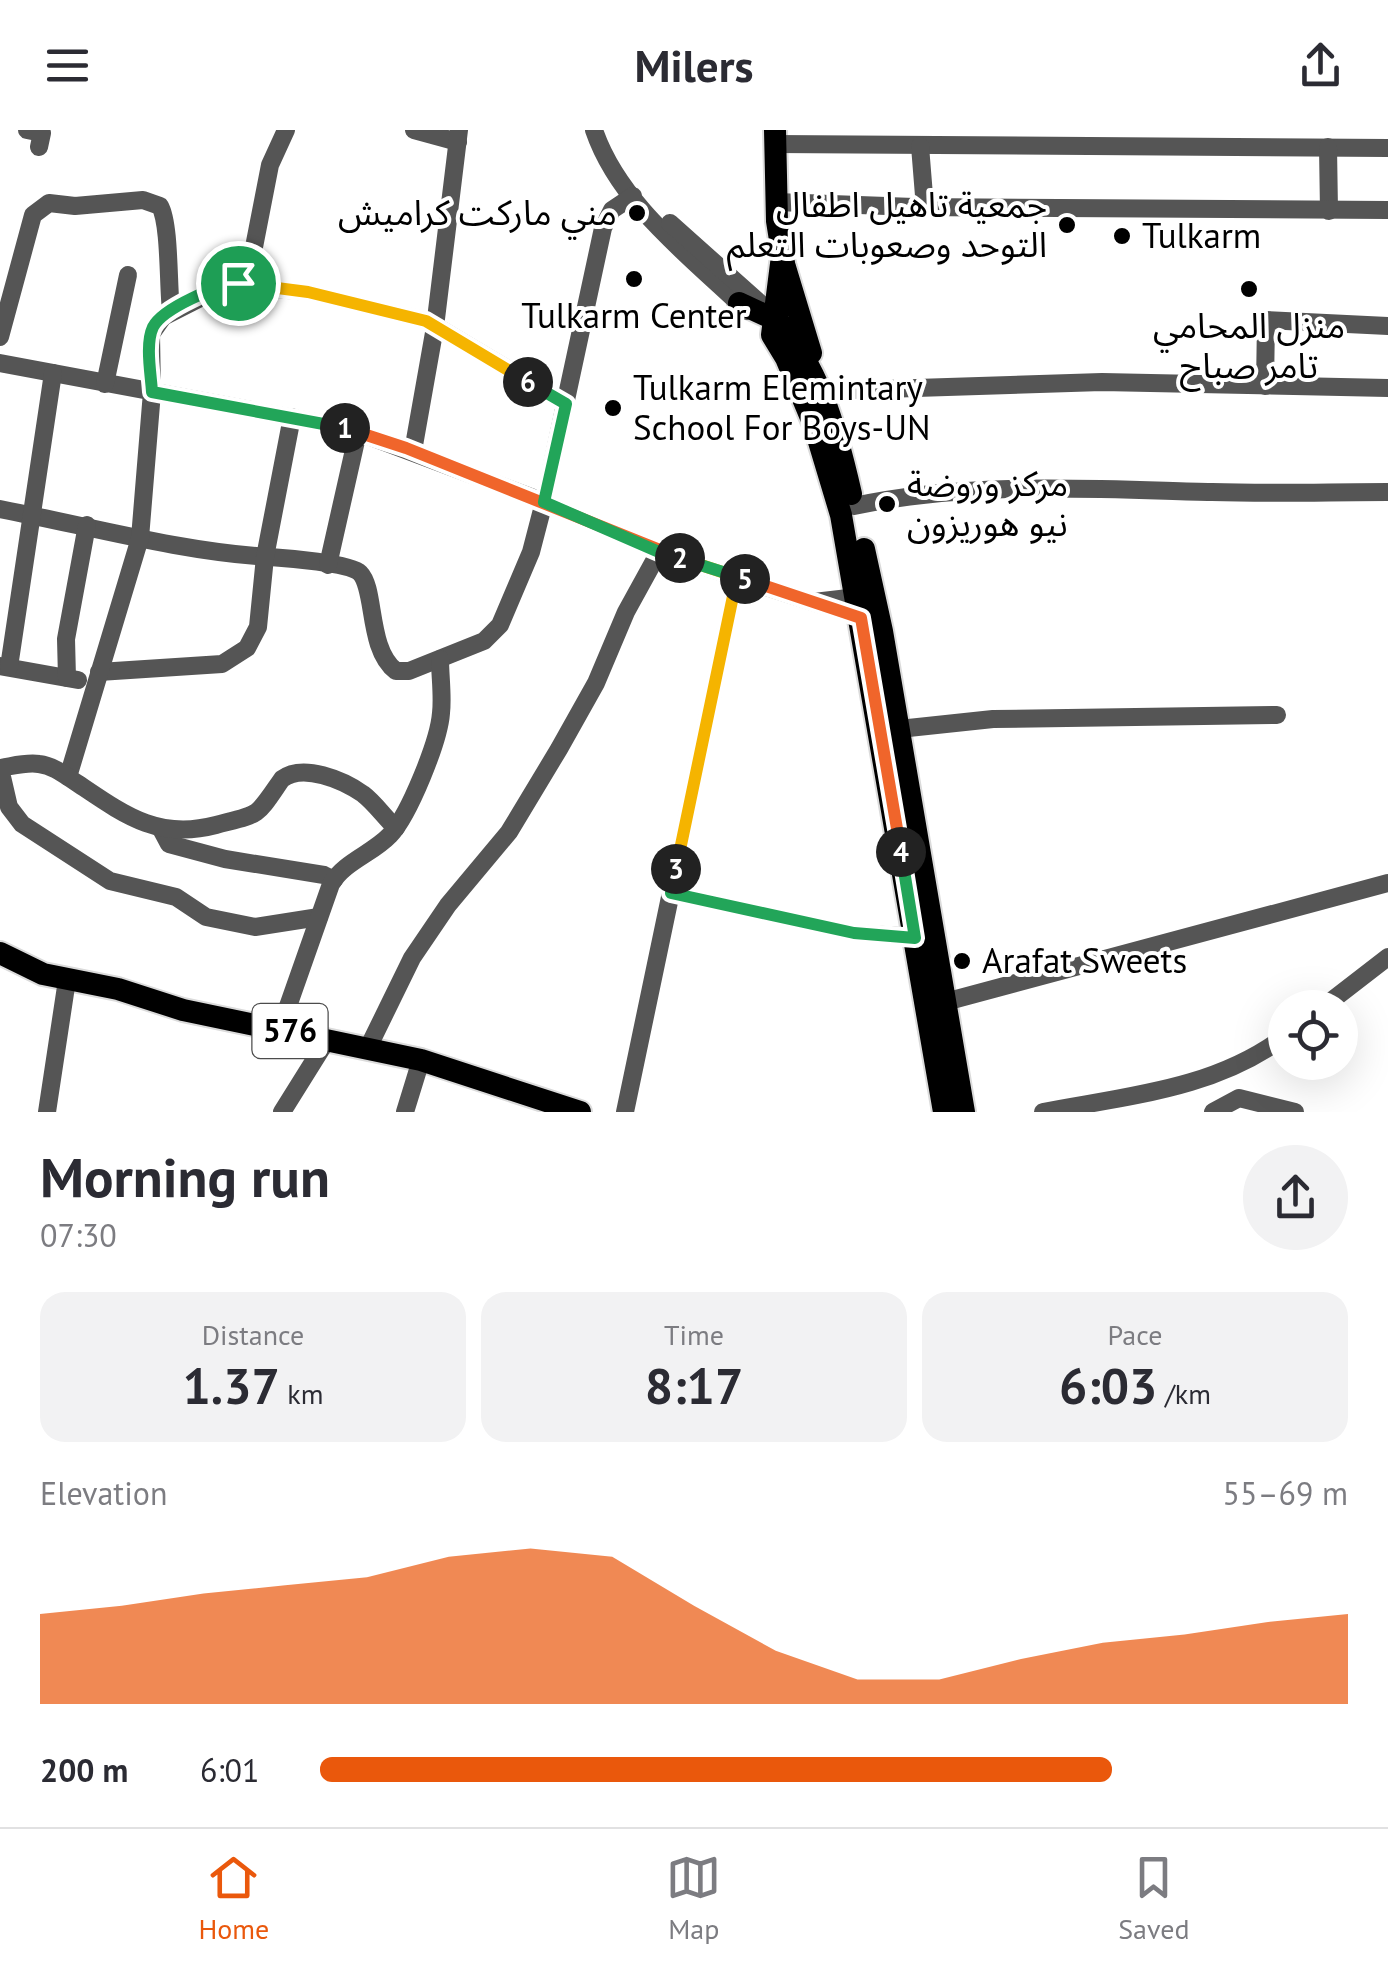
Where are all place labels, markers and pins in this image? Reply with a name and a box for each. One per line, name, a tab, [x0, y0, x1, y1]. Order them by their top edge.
place label: جمعية تاهيل اطفال التوحد وصعوبات التعلم	[727, 181, 1047, 272]
place label: مني ماركت كراميش	[338, 189, 617, 240]
marker: مني ماركت كراميش	[626, 202, 648, 224]
place label: Tulkarm	[1142, 212, 1261, 258]
marker: جمعية تاهيل اطفال التوحد وصعوبات التعلم	[1056, 214, 1078, 236]
marker: Tulkarm	[1111, 225, 1133, 247]
pin	[196, 241, 281, 326]
marker: Tulkarm Center	[623, 268, 645, 290]
marker: منزل المحامي تامر صباح	[1238, 278, 1260, 300]
place label: Tulkarm Center	[521, 292, 747, 338]
place label: منزل المحامي تامر صباح	[1153, 302, 1345, 392]
pin: 6	[503, 357, 553, 407]
place label: Tulkarm Elemintary School For Boys-UN	[633, 364, 931, 450]
marker: Tulkarm Elemintary School For Boys-UN	[602, 397, 624, 419]
pin: 1	[320, 403, 370, 453]
place label: مركز وروضة نيو هوريزون	[907, 460, 1068, 546]
marker: مركز وروضة نيو هوريزون	[876, 493, 898, 515]
pin: 2	[655, 533, 705, 583]
pin: 5	[720, 554, 770, 604]
pin: 4	[876, 827, 926, 877]
pin: 3	[651, 844, 701, 894]
place label: Arafat Sweets	[982, 937, 1187, 983]
marker: Arafat Sweets	[951, 950, 973, 972]

